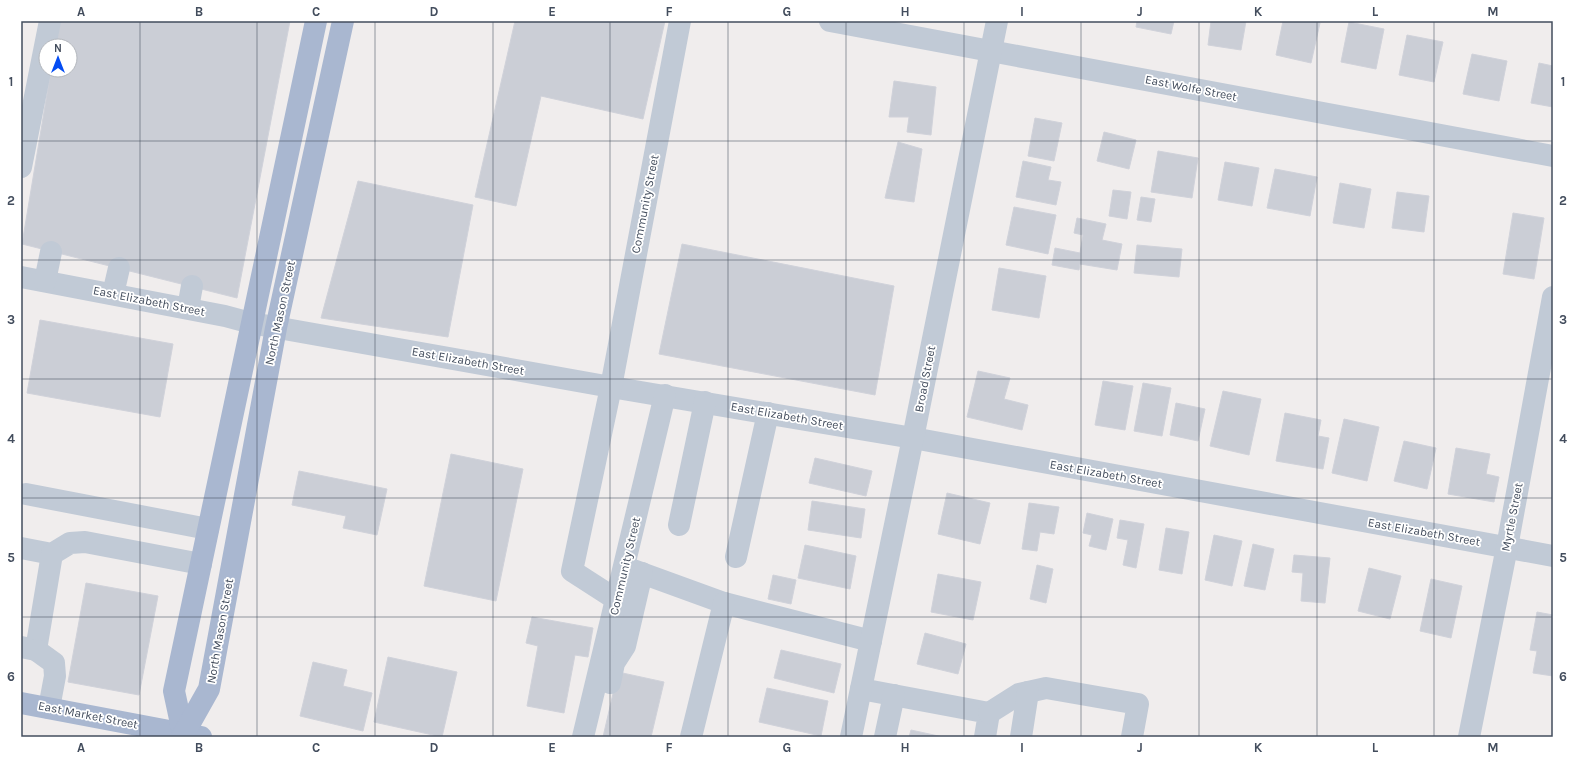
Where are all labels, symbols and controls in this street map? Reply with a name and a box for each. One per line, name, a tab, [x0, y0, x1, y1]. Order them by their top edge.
text: A	[77, 4, 85, 19]
text: B	[195, 4, 203, 19]
text: C	[312, 4, 320, 19]
text: D	[430, 4, 439, 19]
text: E	[548, 4, 556, 19]
text: F	[665, 4, 673, 19]
text: G	[783, 4, 791, 19]
text: H	[900, 4, 910, 19]
text: I	[1020, 4, 1024, 19]
text: J	[1137, 4, 1143, 19]
text: K	[1254, 4, 1263, 19]
text: L	[1372, 4, 1379, 19]
text: M	[1487, 4, 1499, 19]
north arrow	[38, 38, 78, 78]
text: N	[54, 42, 62, 55]
street label: East Wolfe Street	[1144, 72, 1239, 104]
text: 1	[9, 74, 13, 89]
text: 1	[1561, 74, 1565, 89]
street label: Community Street	[629, 153, 662, 255]
text: 2	[7, 193, 15, 208]
text: 2	[1559, 193, 1567, 208]
street label: North Mason Street	[262, 259, 298, 366]
street label: East Elizabeth Street	[92, 283, 207, 319]
text: 3	[7, 312, 15, 327]
text: 3	[1559, 312, 1567, 327]
street label: East Elizabeth Street	[411, 344, 526, 378]
street label: Broad Street	[912, 344, 938, 414]
street label: East Elizabeth Street	[730, 399, 845, 433]
text: 4	[7, 431, 15, 446]
text: 4	[1559, 431, 1567, 446]
street label: East Elizabeth Street	[1049, 457, 1164, 491]
street label: Myrtle Street	[1498, 481, 1526, 553]
street label: Community Street	[607, 515, 643, 616]
street label: East Elizabeth Street	[1367, 515, 1482, 549]
text: 5	[7, 550, 15, 565]
text: 5	[1559, 550, 1567, 565]
street label: North Mason Street	[204, 577, 236, 685]
text: 6	[7, 669, 15, 684]
text: 6	[1559, 669, 1567, 684]
street label: East Market Street	[37, 698, 140, 732]
text: A	[77, 740, 85, 755]
text: B	[195, 740, 203, 755]
text: C	[312, 740, 320, 755]
text: D	[430, 740, 439, 755]
text: E	[548, 740, 556, 755]
text: F	[665, 740, 673, 755]
text: G	[783, 740, 791, 755]
text: H	[900, 740, 910, 755]
text: I	[1020, 740, 1024, 755]
text: J	[1137, 740, 1143, 755]
text: K	[1254, 740, 1263, 755]
text: L	[1372, 740, 1379, 755]
text: M	[1487, 740, 1499, 755]

